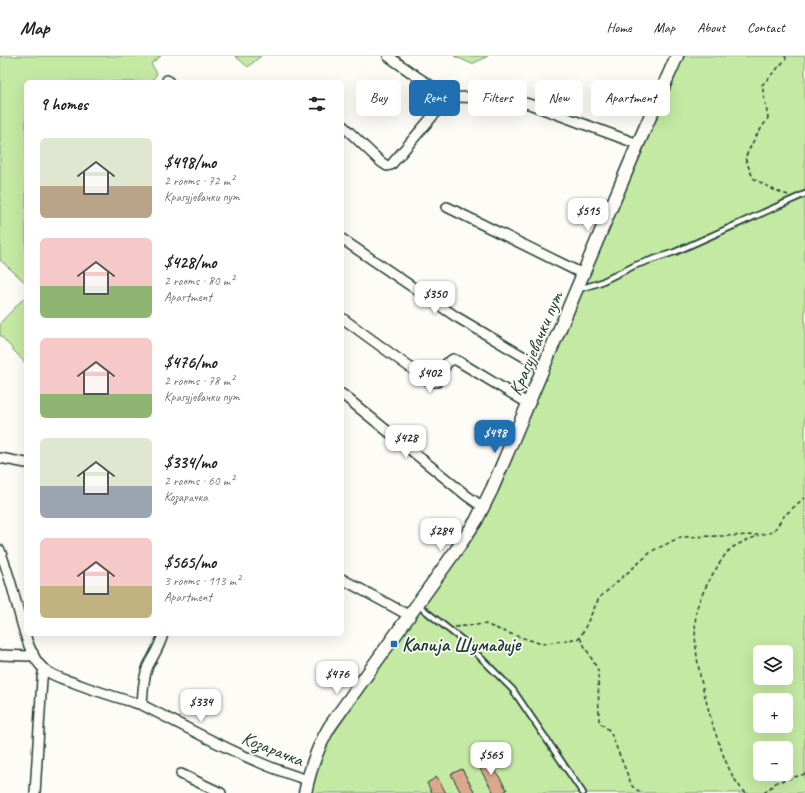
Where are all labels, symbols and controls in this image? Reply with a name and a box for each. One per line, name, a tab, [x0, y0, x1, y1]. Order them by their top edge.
text: Map	[20, 16, 50, 40]
text: Home	[606, 19, 632, 36]
text: Map	[654, 19, 675, 36]
text: About	[697, 19, 725, 36]
text: Contact	[747, 19, 785, 36]
chip: Buy	[356, 80, 401, 116]
chip: Rent	[409, 80, 460, 116]
chip: Filters	[468, 80, 527, 116]
chip: New	[535, 80, 583, 116]
chip: Apartment	[591, 80, 670, 116]
icon: filters	[306, 93, 328, 115]
text: 9 homes	[40, 94, 88, 115]
text: $498/mo	[164, 152, 216, 173]
icon: home	[72, 154, 120, 202]
text: 2 rooms · 72 m²	[164, 173, 234, 189]
text: Крагујевачки пут	[164, 189, 240, 205]
pin: $515	[564, 198, 612, 232]
text: $515	[577, 203, 599, 219]
text: $428/mo	[164, 252, 216, 273]
icon: home	[72, 254, 120, 302]
text: 2 rooms · 80 m²	[164, 273, 234, 289]
pin: $350	[411, 281, 459, 315]
text: $350	[423, 286, 447, 302]
street label: Крагујевачки пут	[503, 286, 569, 399]
text: Apartment	[164, 289, 212, 305]
text: $476/mo	[164, 352, 217, 373]
icon: home	[72, 354, 120, 402]
pin: $402	[406, 360, 454, 394]
text: $402	[418, 365, 442, 381]
text: 2 rooms · 78 m²	[164, 373, 234, 389]
text: Крагујевачки пут	[164, 389, 240, 405]
pin: $498	[471, 420, 519, 454]
pin: $428	[382, 425, 430, 459]
text: $498	[483, 425, 507, 441]
text: $428	[394, 430, 418, 446]
text: $334/mo	[164, 452, 216, 473]
icon: home	[72, 454, 120, 502]
text: 2 rooms · 60 m²	[164, 473, 234, 489]
text: Козарачка	[164, 489, 208, 505]
pin: $284	[417, 518, 465, 552]
text: $284	[429, 523, 453, 539]
text: $565/mo	[164, 552, 216, 573]
icon: home	[72, 554, 120, 602]
text: 3 rooms · 113 m²	[164, 573, 240, 589]
text: Apartment	[164, 589, 212, 605]
place label: Капија Шумадије	[402, 633, 522, 657]
marker: Капија Шумадије	[389, 639, 399, 649]
map controls	[753, 645, 793, 781]
button: layers	[753, 645, 793, 685]
pin: $476	[313, 661, 361, 695]
text: $476	[325, 666, 349, 682]
pin: $334	[177, 689, 225, 723]
button: +	[753, 693, 793, 733]
text: $334	[189, 694, 213, 710]
street label: Козарачка	[238, 726, 308, 773]
button: −	[753, 741, 793, 781]
pin: $565	[467, 742, 515, 776]
text: $565	[479, 747, 503, 763]

